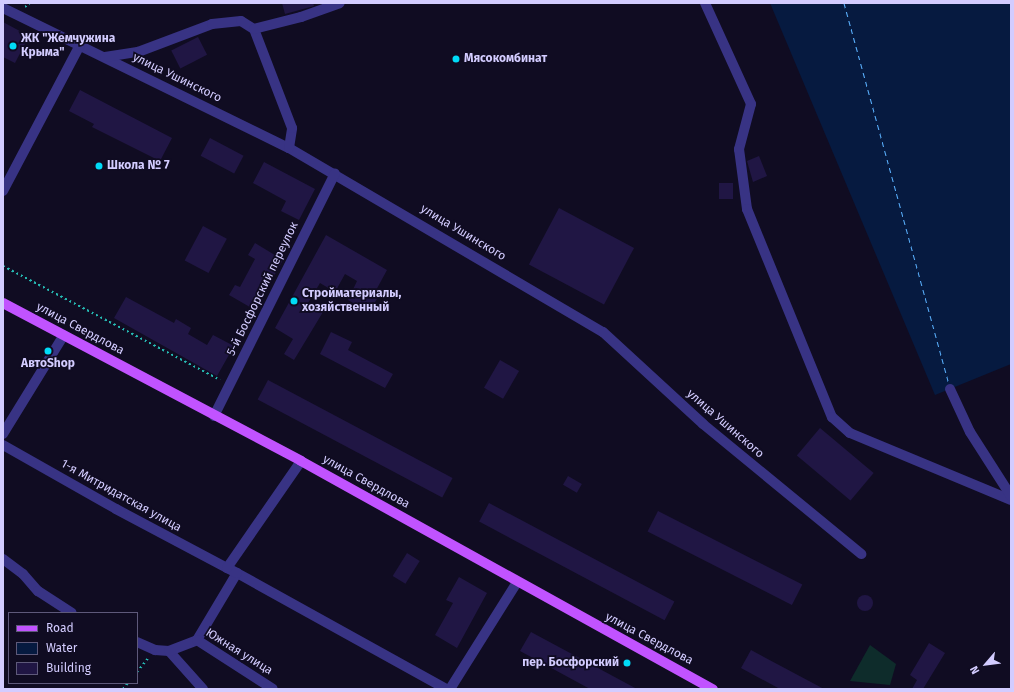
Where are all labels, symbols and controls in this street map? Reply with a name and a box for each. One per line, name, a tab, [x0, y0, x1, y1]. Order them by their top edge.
place label: ЖК "Жемчужина Крыма"	[21, 32, 115, 60]
marker: ЖК "Жемчужина Крыма"	[8, 41, 18, 51]
street label: улица Ушинского	[130, 50, 224, 106]
place label: Мясокомбинат	[464, 52, 547, 66]
marker: Мясокомбинат	[451, 54, 461, 64]
place label: Школа № 7	[107, 159, 170, 173]
marker: Школа № 7	[94, 161, 104, 171]
street label: улица Ушинского	[418, 202, 508, 264]
street label: 5-й Босфорский переулок	[224, 220, 302, 358]
place label: Стройматериалы, хозяйственный	[302, 287, 401, 315]
marker: Стройматериалы, хозяйственный	[289, 296, 299, 306]
street label: улица Свердлова	[34, 300, 126, 358]
marker: АвтоShop	[43, 346, 53, 356]
place label: АвтоShop	[21, 357, 75, 371]
street label: улица Ушинского	[684, 387, 766, 461]
street label: улица Свердлова	[320, 452, 412, 512]
street label: 1-я Митридатская улица	[58, 457, 184, 535]
street label: улица Свердлова	[603, 610, 695, 668]
legend	[8, 612, 138, 684]
text: Road	[46, 621, 74, 635]
street label: Южная улица	[203, 626, 275, 678]
text: Water	[46, 641, 77, 655]
north arrow	[966, 644, 1006, 684]
place label: пер. Босфорский	[522, 656, 619, 670]
marker: пер. Босфорский	[622, 658, 632, 668]
text: Building	[46, 661, 91, 675]
text: N	[968, 664, 982, 676]

